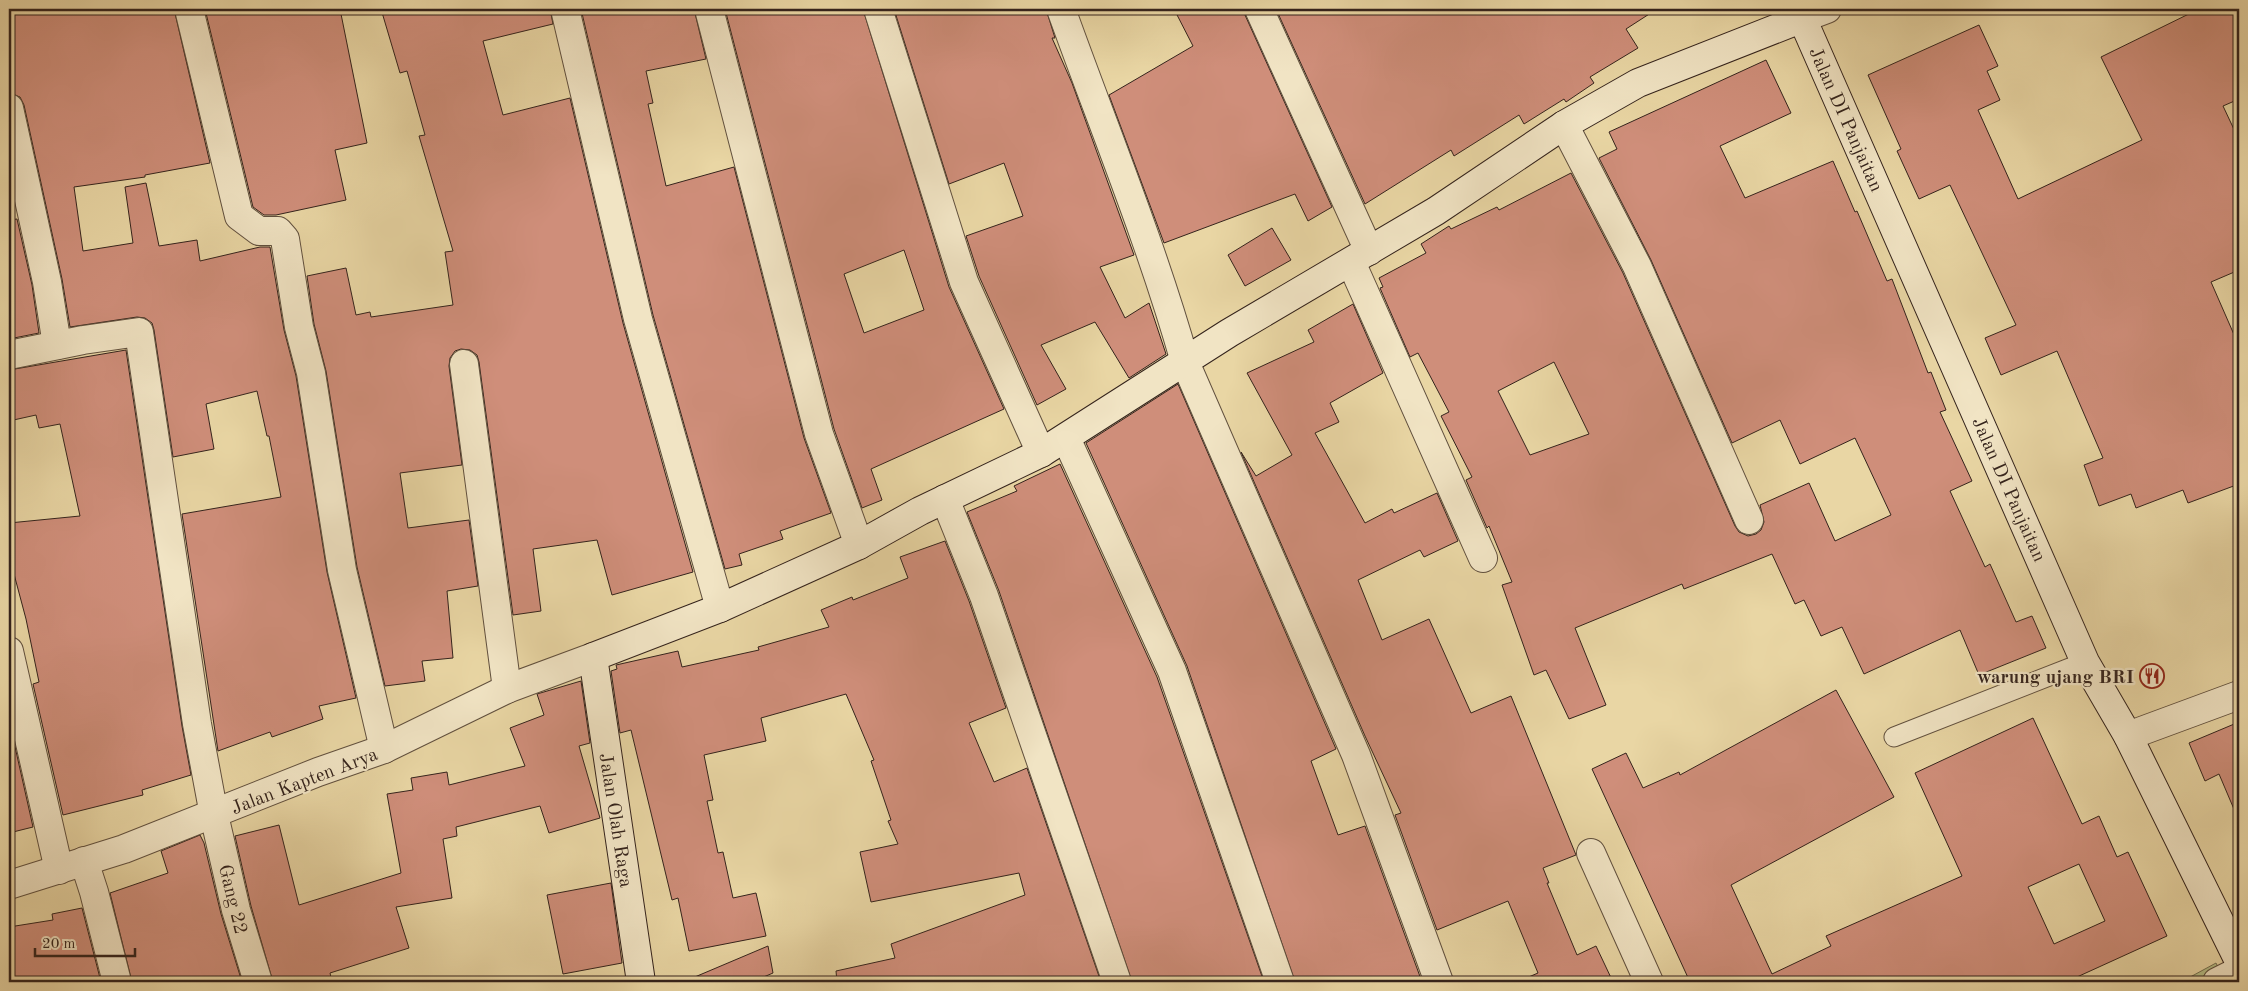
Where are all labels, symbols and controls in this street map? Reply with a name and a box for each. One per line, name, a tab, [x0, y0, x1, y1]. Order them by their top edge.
street label: Jalan DI Panjaitan	[1804, 45, 1885, 195]
street label: Jalan DI Panjaitan	[1967, 415, 2048, 565]
restaurant icon: warung ujang BRI	[2139, 663, 2165, 689]
place label: warung ujang BRI	[1977, 669, 2134, 688]
street label: Jalan Kapten Arya	[229, 745, 381, 819]
street label: Jalan Olah Raga	[595, 752, 635, 890]
street label: Gang 22	[214, 863, 249, 936]
scale bar	[35, 926, 135, 958]
text: 20 m	[42, 937, 76, 952]

